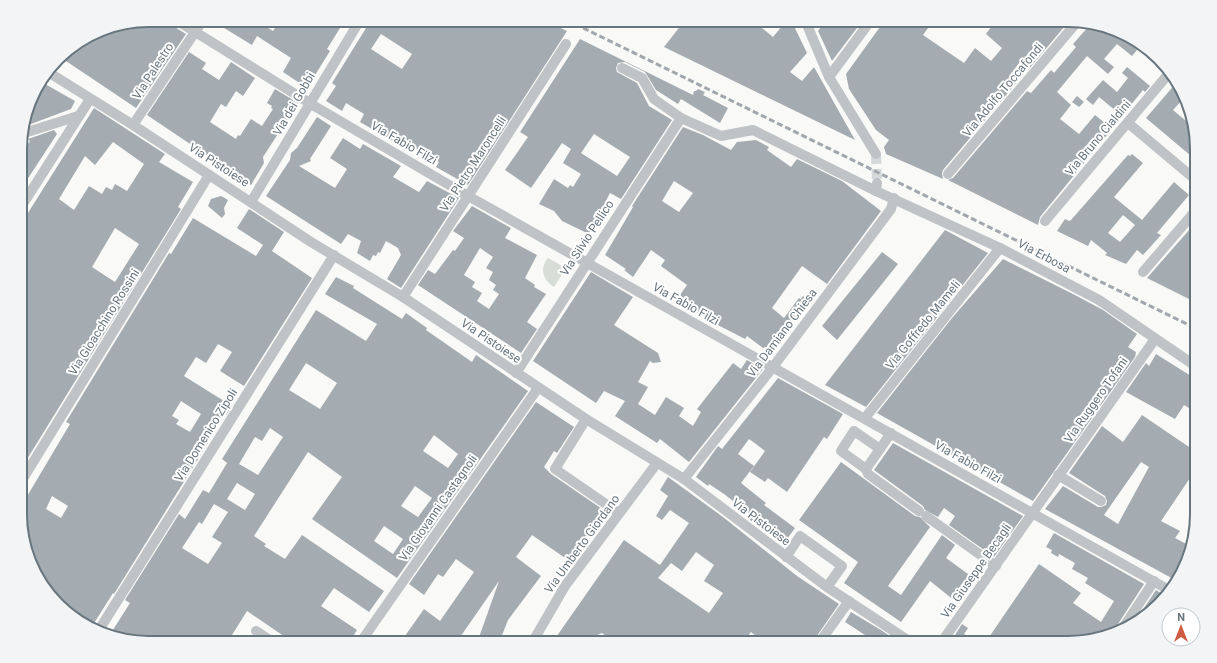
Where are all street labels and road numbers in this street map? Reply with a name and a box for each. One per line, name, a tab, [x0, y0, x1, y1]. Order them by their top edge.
street label: Via Palestro	[130, 40, 176, 102]
street label: Via Adolfo Toccafondi	[960, 40, 1046, 140]
street label: Via dei Gobbi	[270, 70, 318, 138]
street label: Via Bruno Cialdini	[1062, 97, 1134, 179]
street label: Via Pietro Maroncelli	[437, 114, 509, 214]
street label: Via Fabio Filzi	[369, 118, 440, 168]
street label: Via Pistoiese	[186, 140, 252, 190]
street label: Via Silvio Pellico	[557, 197, 617, 278]
street label: Via Erbosa	[1015, 236, 1073, 276]
street label: Via Gioacchino Rossini	[66, 266, 142, 378]
street label: Via Goffredo Mameli	[883, 278, 963, 372]
street label: Via Fabio Filzi	[650, 280, 722, 328]
street label: Via Damiano Chiesa	[744, 286, 820, 380]
street label: Via Pistoiese	[458, 316, 524, 366]
street label: Via Ruggero Tofani	[1061, 355, 1131, 445]
street label: Via Domenico Zipoli	[172, 386, 240, 484]
street label: Via Fabio Filzi	[932, 438, 1004, 486]
street label: Via Giovanni Castagnoli	[396, 452, 480, 564]
street label: Via Umberto Giordano	[542, 492, 622, 596]
street label: Via Pistoiese	[729, 496, 793, 548]
street label: Via Giuseppe Becagli	[938, 521, 1014, 621]

